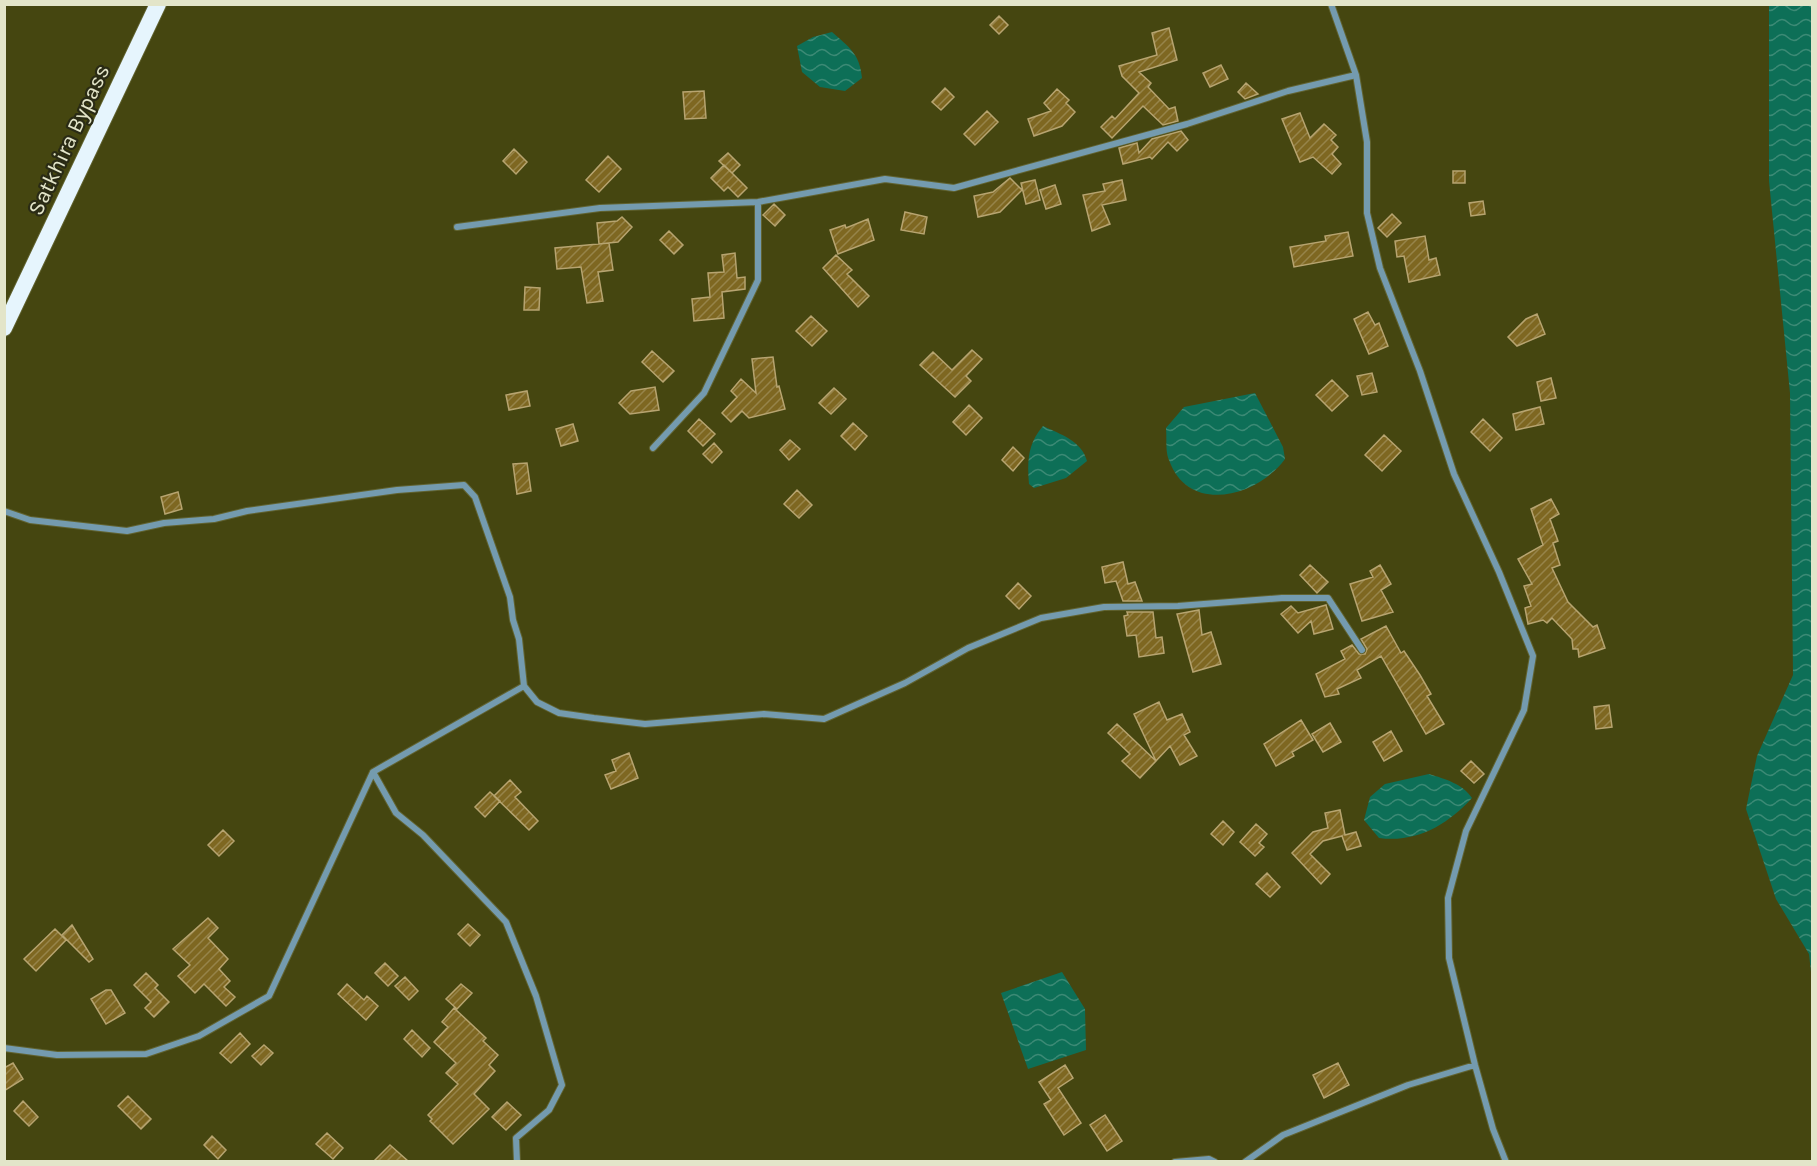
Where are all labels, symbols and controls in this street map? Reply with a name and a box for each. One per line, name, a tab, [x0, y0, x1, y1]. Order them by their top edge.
street label: Satkhira Bypass	[23, 61, 115, 219]

